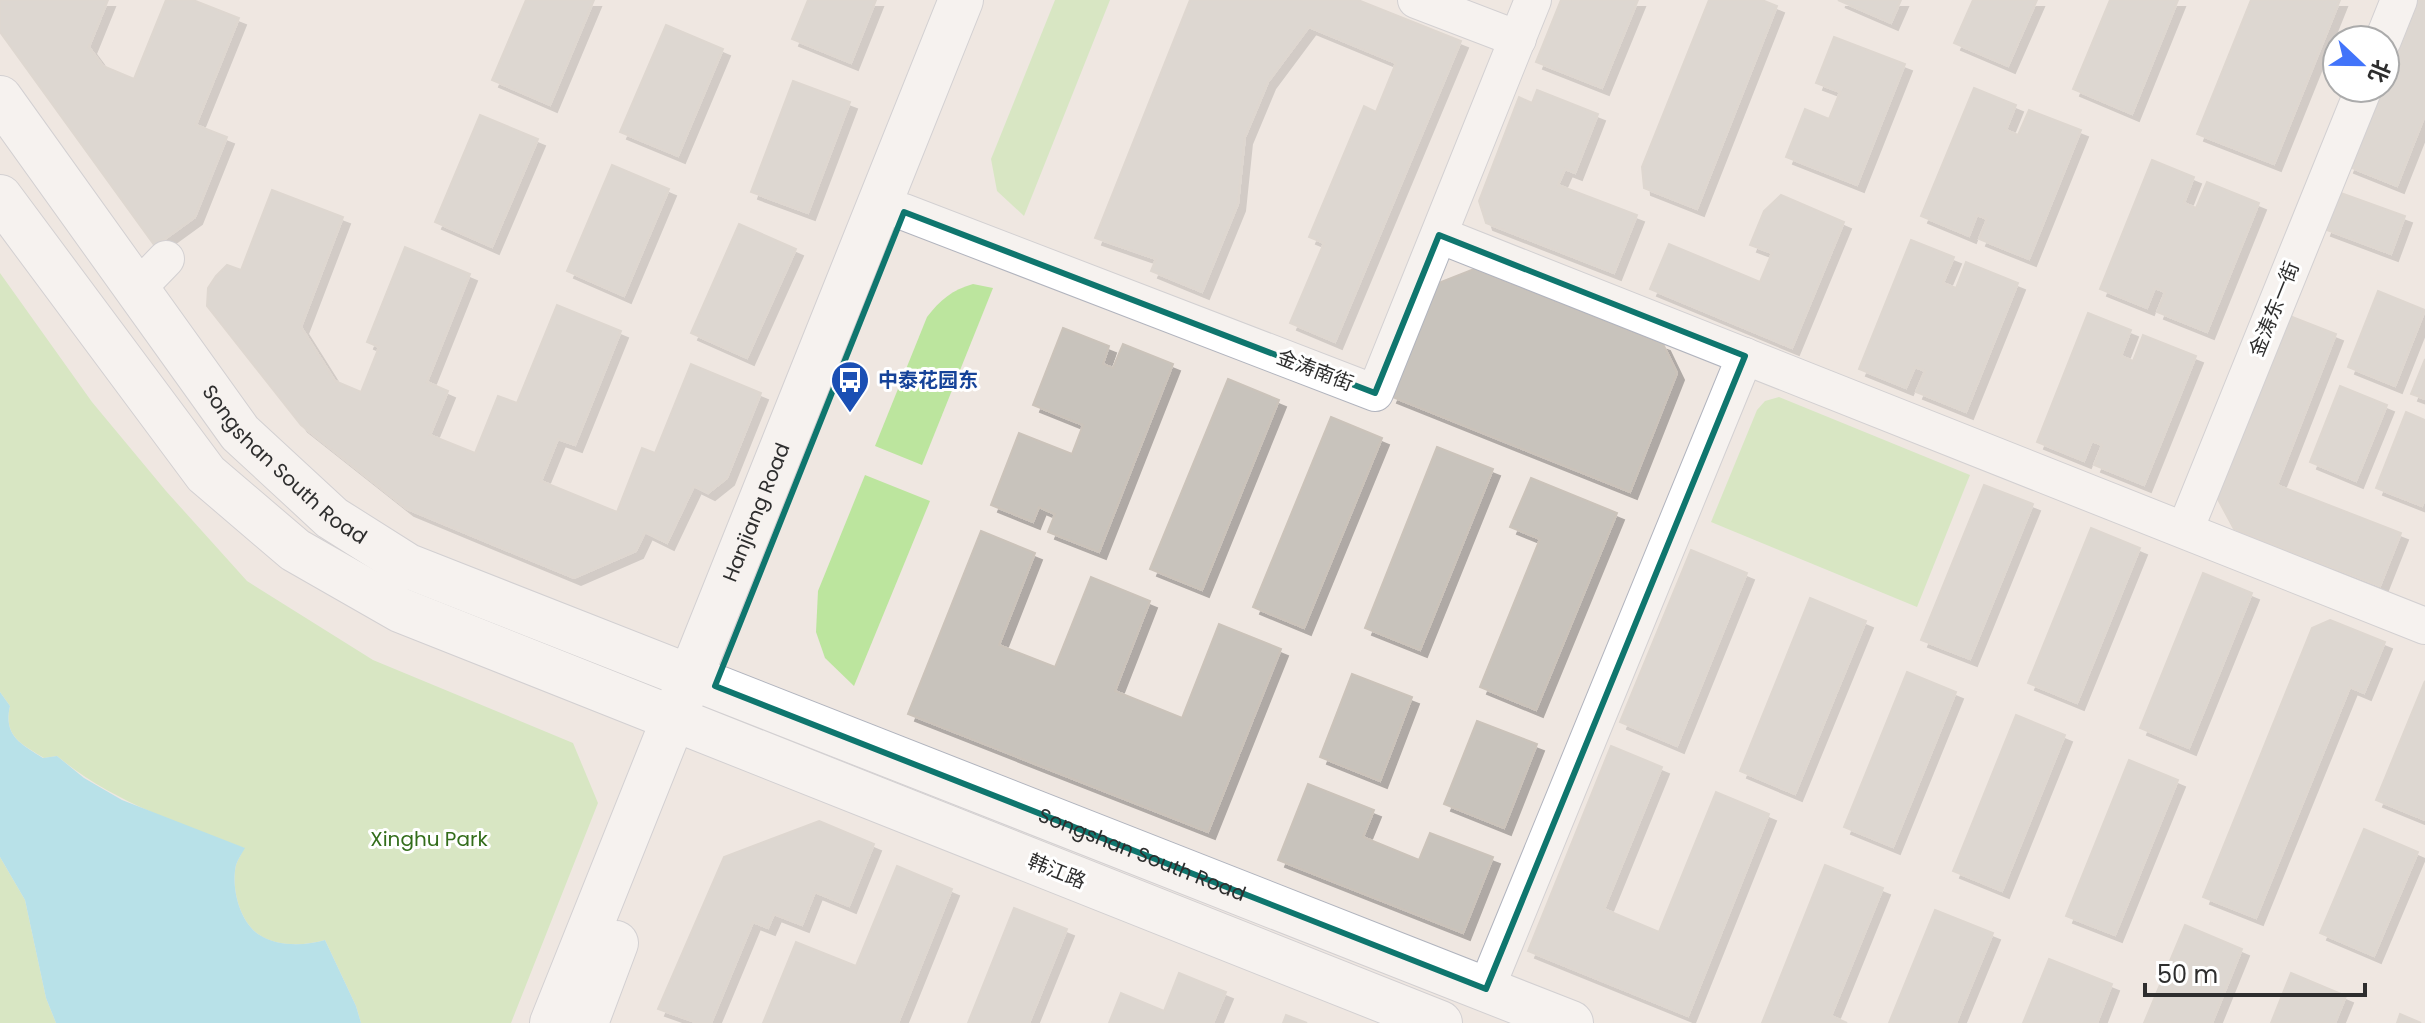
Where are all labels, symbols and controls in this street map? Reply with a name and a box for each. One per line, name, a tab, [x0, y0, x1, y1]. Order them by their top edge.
north arrow	[2321, 24, 2401, 104]
text: 北	[2361, 55, 2398, 87]
street label: 金涛东一街	[2242, 257, 2306, 361]
street label: 金涛南街	[1273, 343, 1357, 397]
bus stop icon: 中泰花园东	[829, 359, 871, 414]
place label: 中泰花园东	[878, 366, 978, 394]
street label: Songshan South Road	[196, 379, 372, 551]
street label: Hanjiang Road	[716, 439, 797, 586]
street label: Songshan South Road	[1034, 801, 1250, 908]
park label: Xinghu Park	[370, 825, 488, 853]
street label: 韩江路	[1024, 847, 1090, 895]
scale bar	[2145, 947, 2365, 997]
text: 50 m	[2157, 958, 2218, 991]

